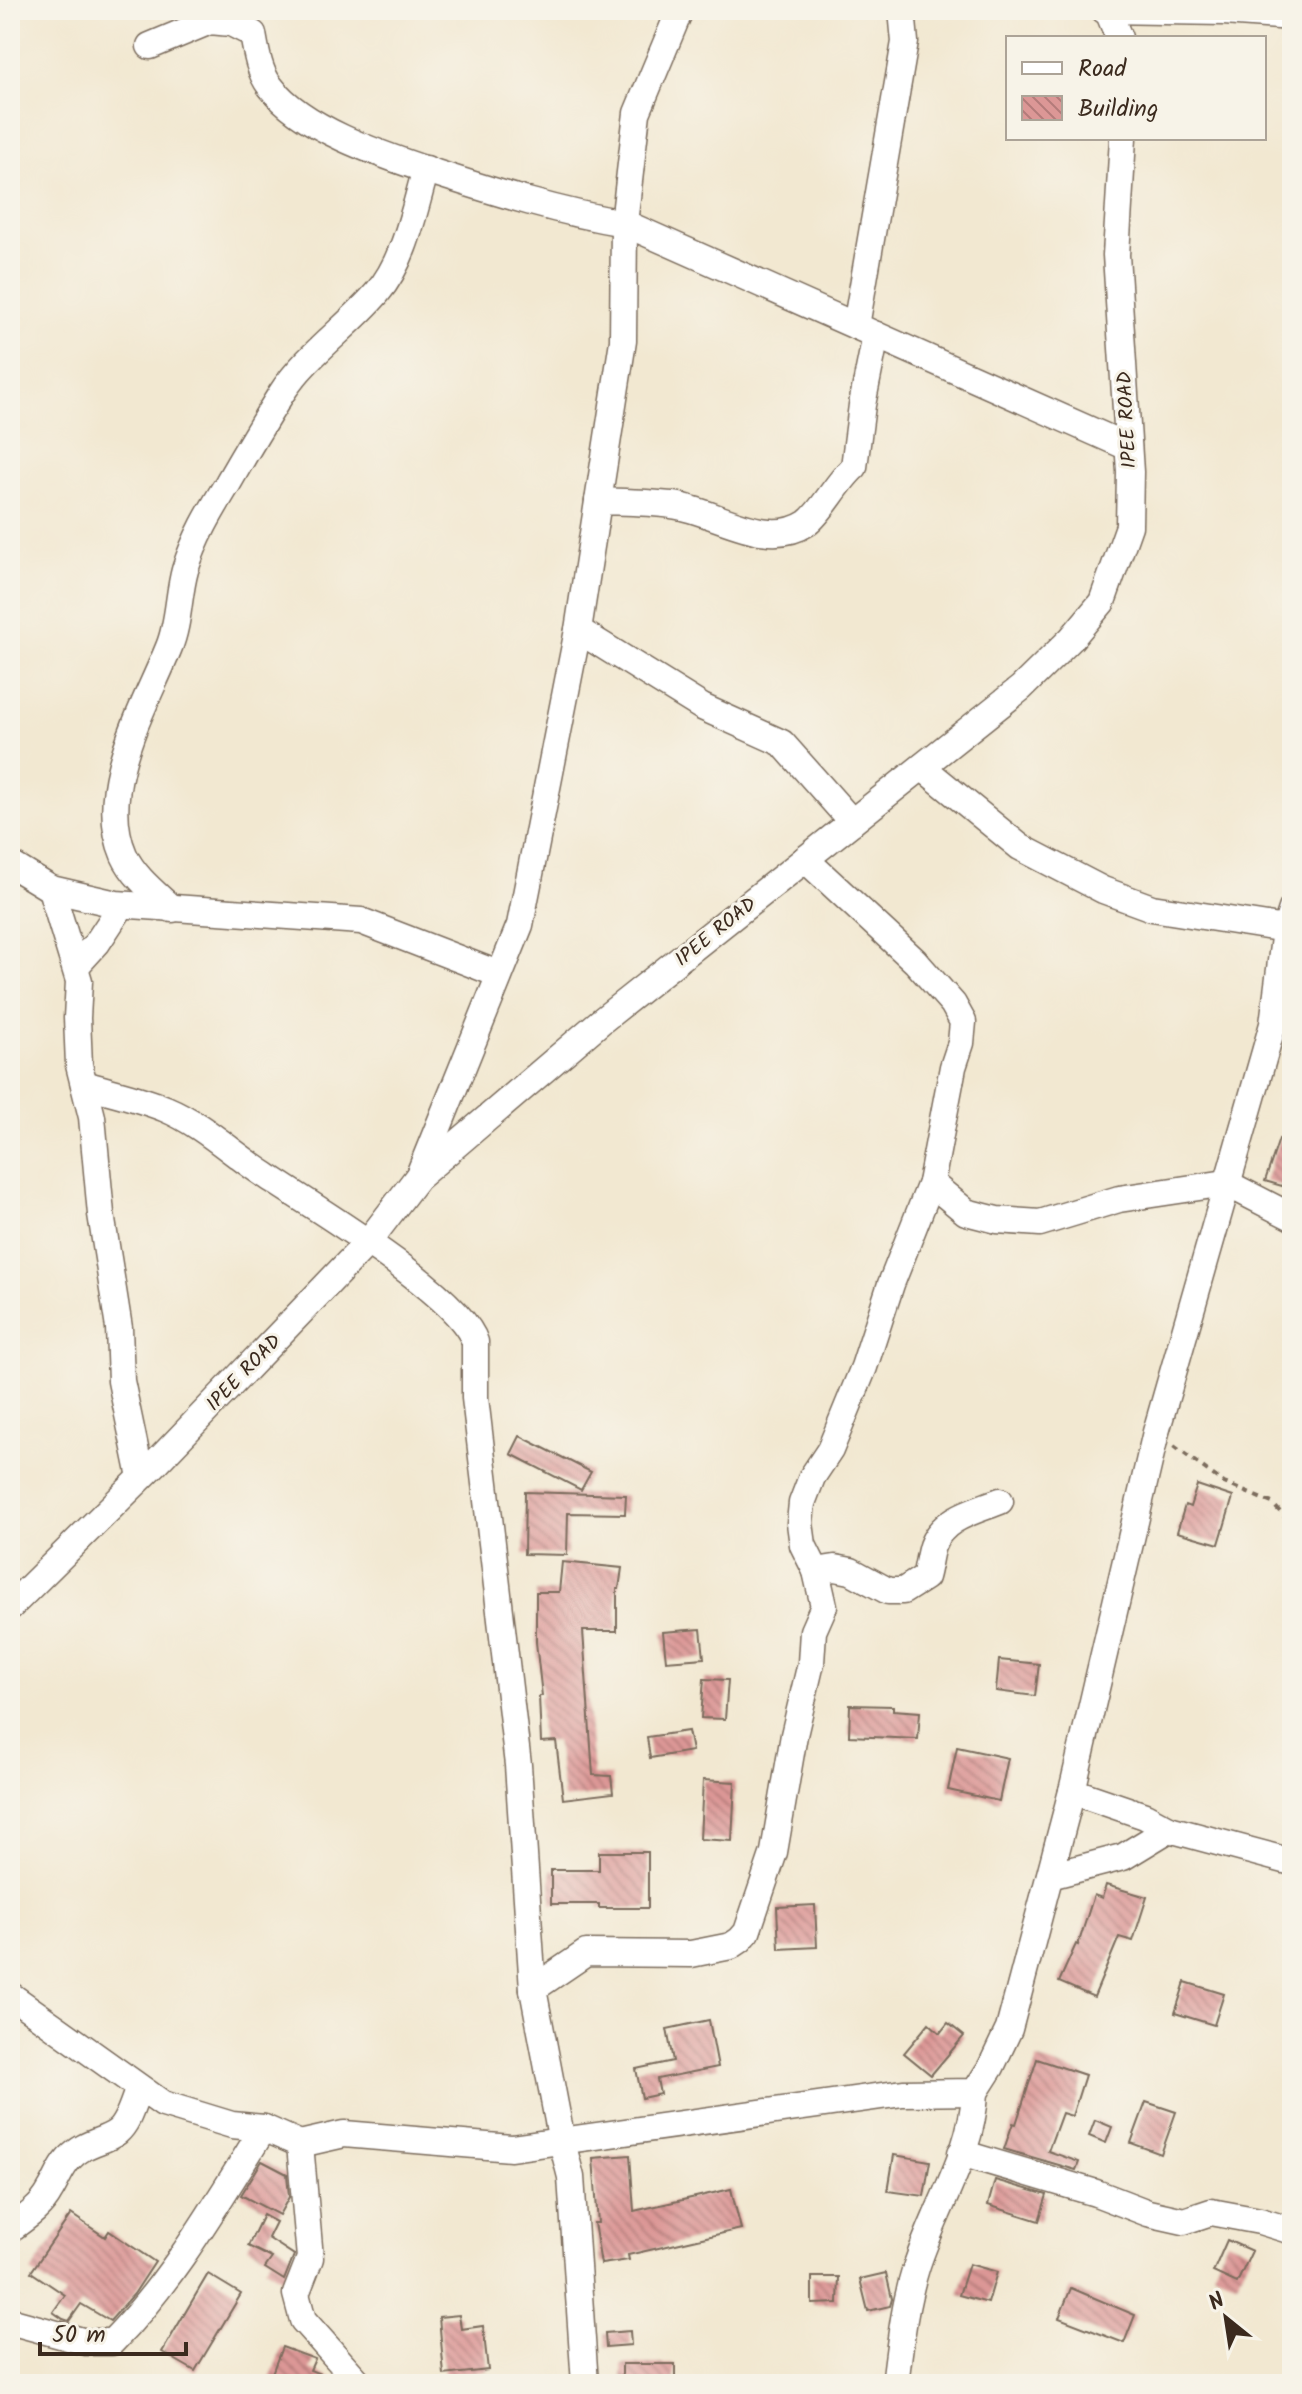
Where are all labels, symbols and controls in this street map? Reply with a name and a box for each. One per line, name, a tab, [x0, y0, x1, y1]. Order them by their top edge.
legend	[1006, 36, 1266, 140]
text: Road	[1078, 50, 1127, 89]
text: Building	[1078, 90, 1158, 129]
street label: IPEE ROAD	[1109, 370, 1147, 469]
street label: IPEE ROAD	[668, 889, 764, 976]
street label: IPEE ROAD	[199, 1327, 290, 1420]
north arrow	[1186, 2278, 1266, 2358]
text: N	[1202, 2284, 1232, 2321]
scale bar	[40, 2306, 186, 2356]
text: 50 m	[52, 2316, 106, 2355]

